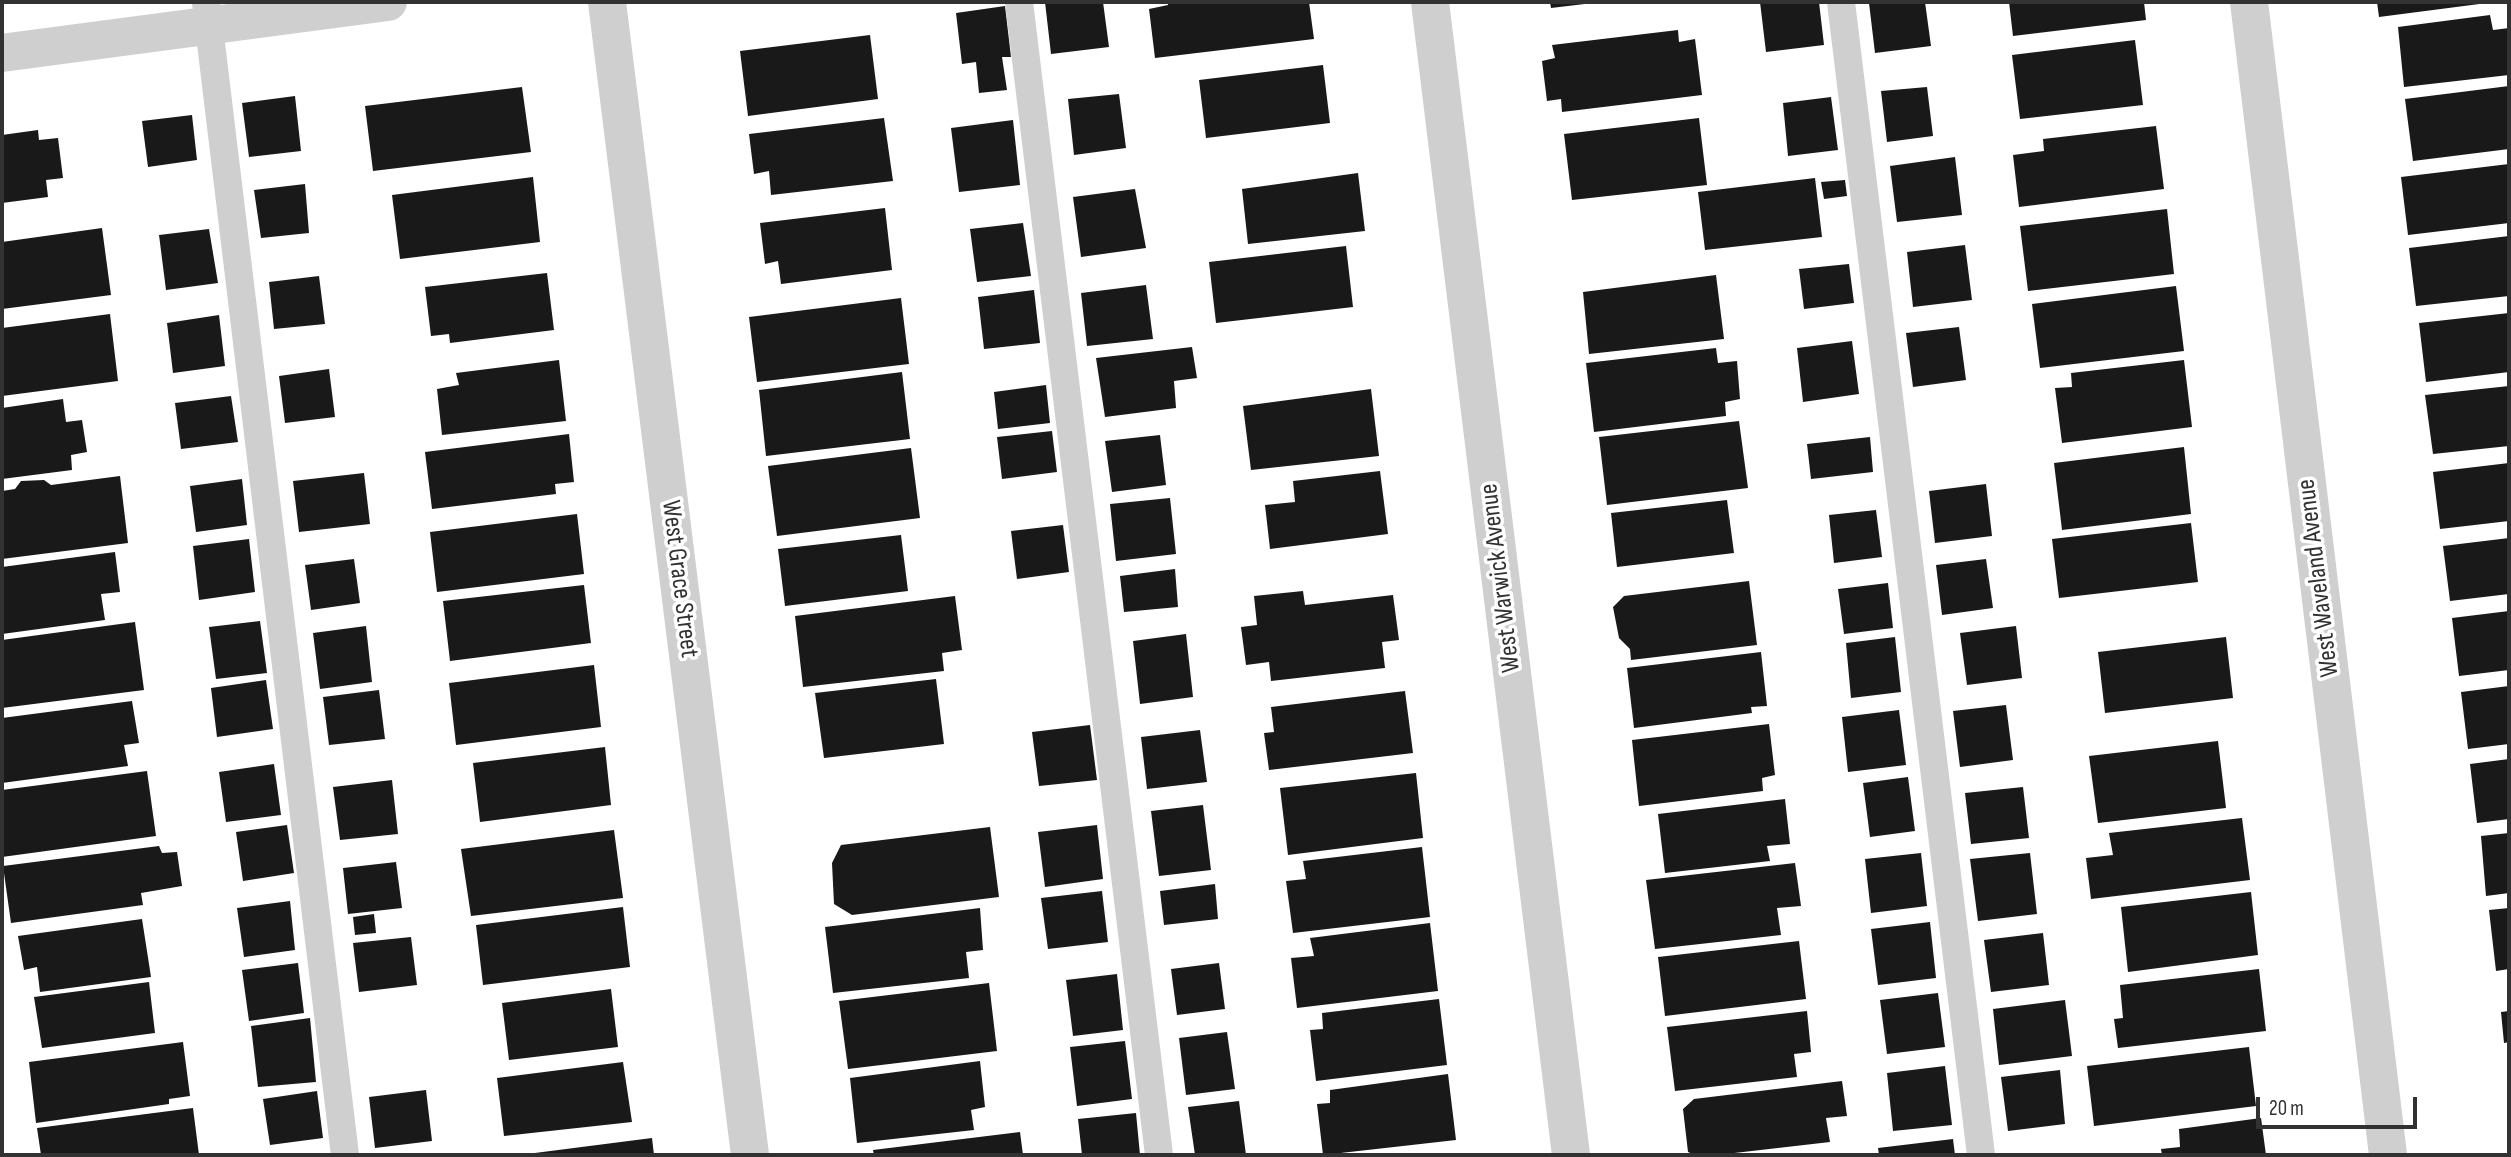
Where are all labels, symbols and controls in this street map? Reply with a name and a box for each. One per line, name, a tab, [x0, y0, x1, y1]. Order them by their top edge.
street label: West Waveland Avenue	[2291, 477, 2347, 679]
street label: West Warwick Avenue	[1474, 482, 1528, 674]
street label: West Grace Street	[654, 499, 704, 659]
scale bar	[2259, 1084, 2420, 1128]
text: 20 m	[2269, 1096, 2304, 1121]

